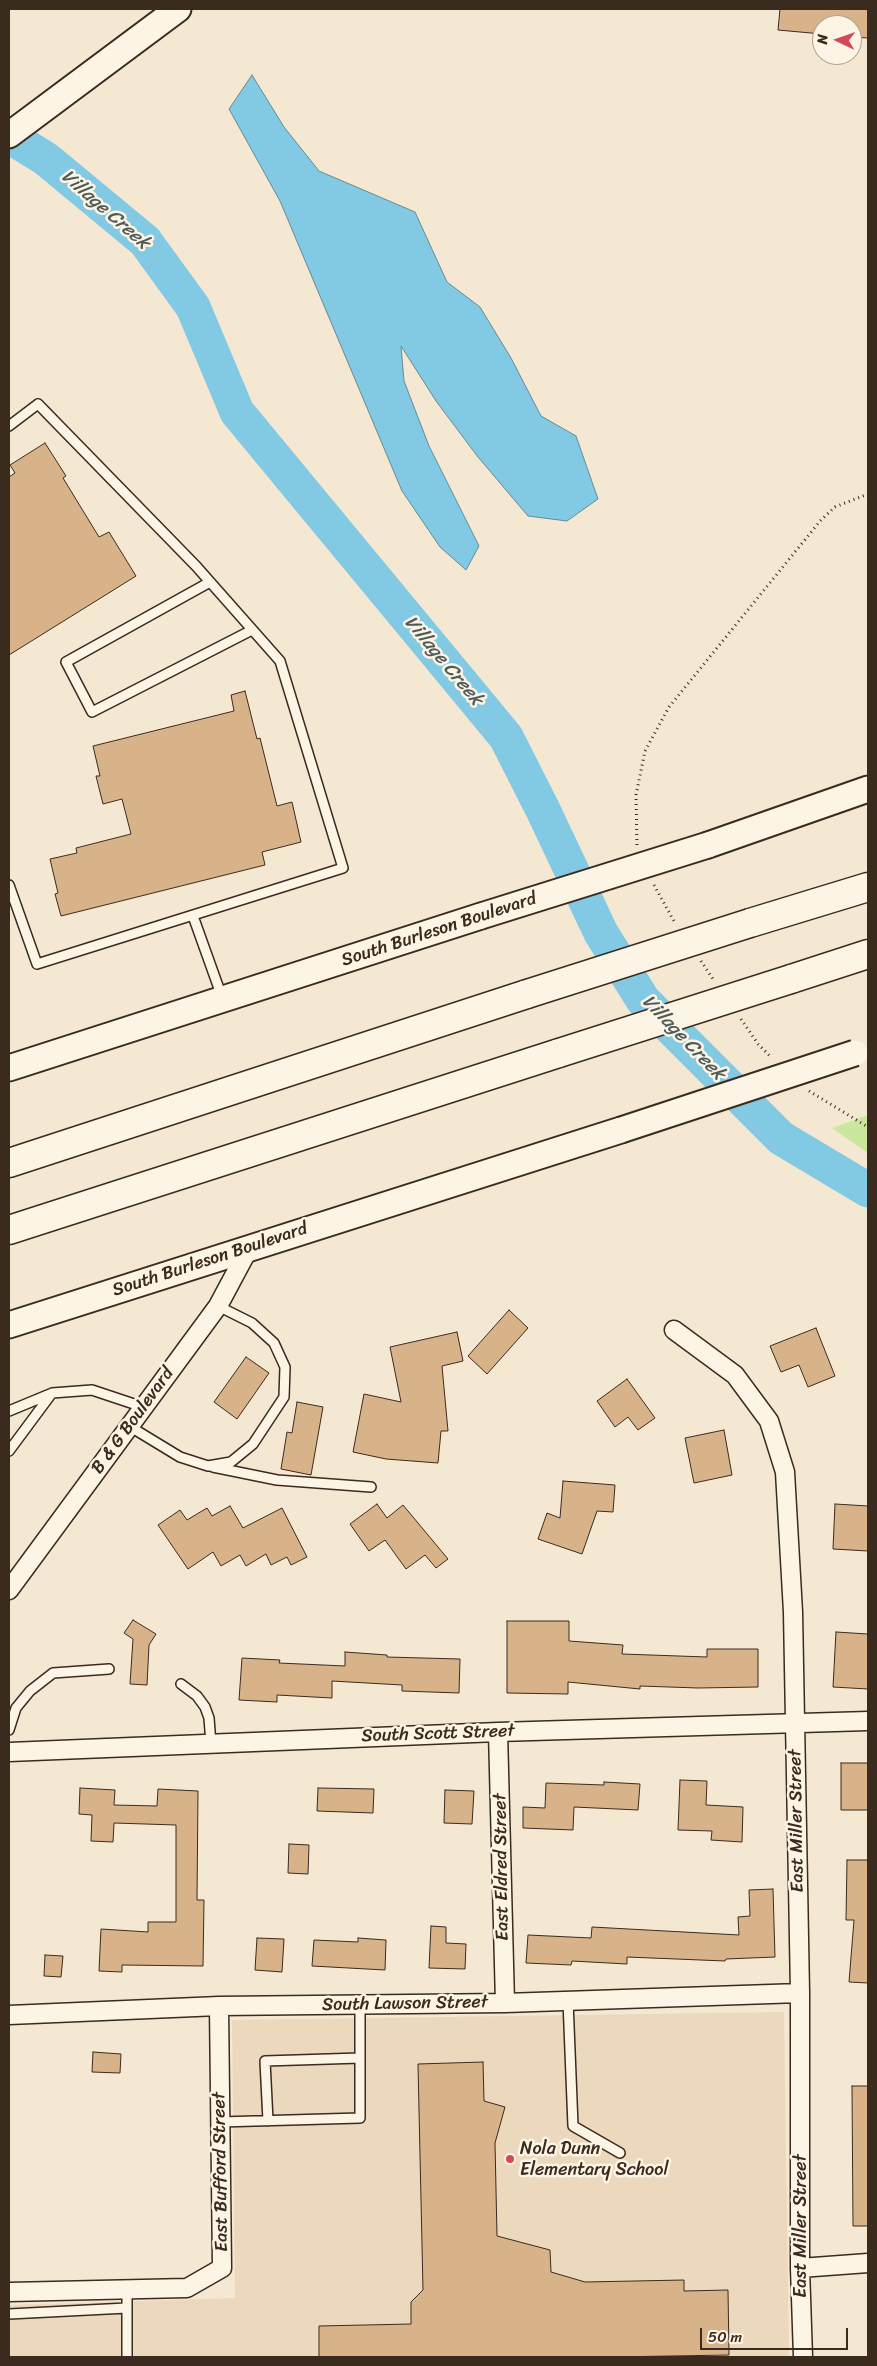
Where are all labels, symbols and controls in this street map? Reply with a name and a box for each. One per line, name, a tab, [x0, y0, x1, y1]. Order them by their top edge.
north arrow	[812, 15, 862, 65]
text: N	[810, 34, 835, 45]
water label: Village Creek	[56, 165, 154, 255]
water label: Village Creek	[399, 612, 487, 710]
street label: South Burleson Boulevard	[339, 888, 539, 972]
water label: Village Creek	[637, 991, 729, 1085]
street label: South Burleson Boulevard	[110, 1218, 310, 1302]
street label: B & G Boulevard	[87, 1364, 179, 1478]
street label: South Scott Street	[361, 1721, 515, 1747]
street label: East Miller Street	[785, 1749, 809, 1893]
street label: East Eldred Street	[490, 1793, 514, 1941]
street label: South Lawson Street	[322, 1992, 488, 2016]
street label: East Bufford Street	[209, 2092, 233, 2252]
place label: Nola Dunn Elementary School	[520, 2138, 669, 2180]
marker: Nola Dunn Elementary School	[504, 2153, 516, 2165]
street label: East Miller Street	[790, 2154, 812, 2298]
scale bar	[702, 2318, 850, 2350]
text: 50 m	[708, 2324, 742, 2350]

